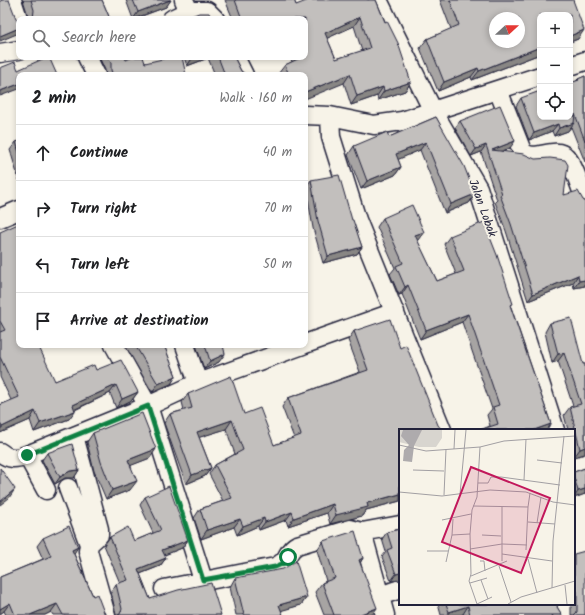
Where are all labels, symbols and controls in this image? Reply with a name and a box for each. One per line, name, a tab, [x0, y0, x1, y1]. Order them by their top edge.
north arrow	[489, 12, 525, 48]
map controls	[537, 12, 573, 120]
button: +	[537, 12, 573, 48]
search box	[16, 16, 308, 60]
text: Search here	[62, 26, 136, 50]
icon: search	[30, 27, 52, 49]
button: −	[537, 48, 573, 84]
button: locate	[537, 84, 573, 120]
text: 2 min	[32, 85, 76, 112]
text: Walk · 160 m	[220, 88, 292, 109]
text: Continue	[70, 141, 128, 165]
icon: ahead	[32, 142, 54, 164]
text: 40 m	[263, 142, 292, 163]
street label: Jalan Lobak	[463, 176, 502, 240]
text: Turn right	[70, 197, 137, 221]
icon: right	[32, 198, 54, 220]
text: 70 m	[264, 198, 292, 219]
text: Turn left	[70, 253, 130, 277]
icon: left	[32, 254, 54, 276]
text: 50 m	[263, 254, 292, 275]
text: Arrive at destination	[70, 309, 209, 333]
icon: arrive	[32, 310, 54, 332]
inset map	[399, 429, 575, 605]
route end	[18, 446, 36, 464]
route start	[279, 548, 297, 566]

